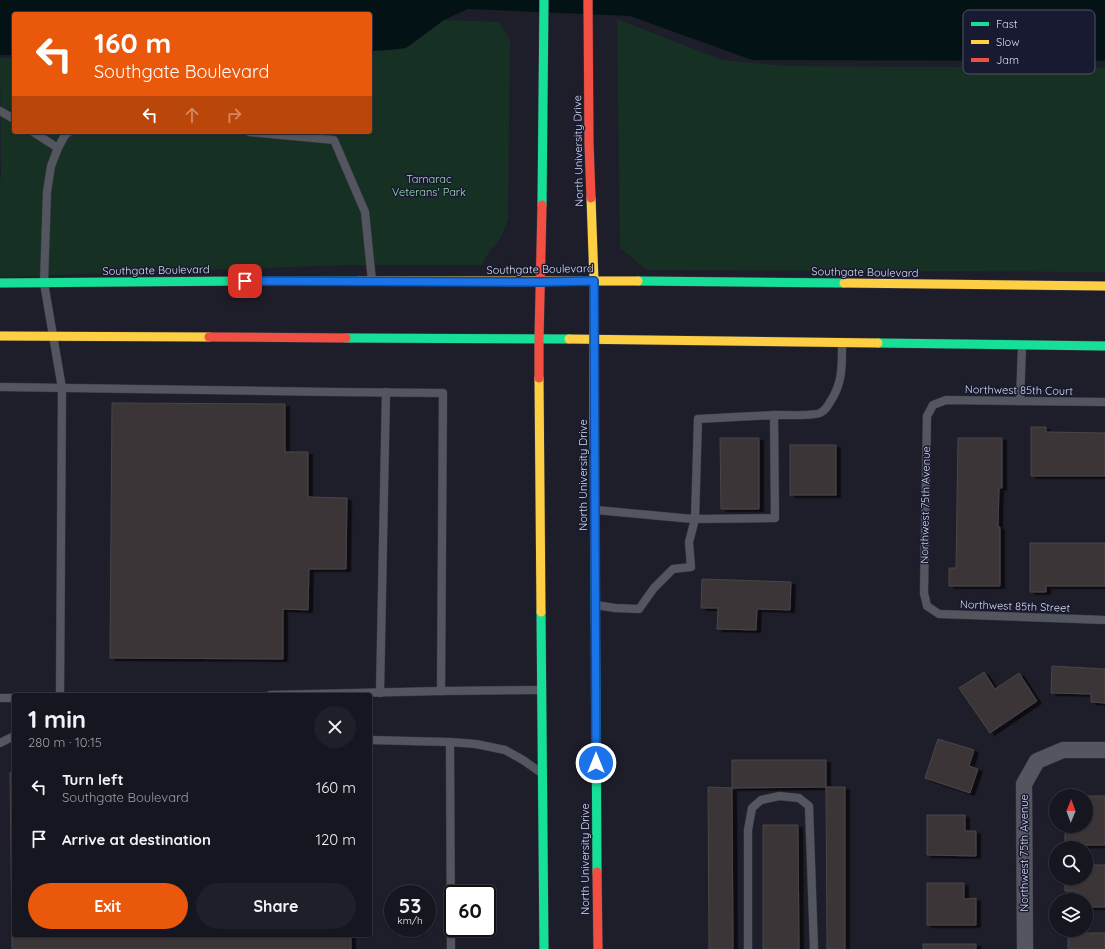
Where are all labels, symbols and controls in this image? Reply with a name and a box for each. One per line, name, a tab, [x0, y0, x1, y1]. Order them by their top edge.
legend	[963, 10, 1095, 74]
text: Fast	[996, 17, 1018, 31]
text: 160 m	[94, 25, 171, 60]
icon: left	[28, 28, 80, 80]
text: Slow	[996, 35, 1020, 49]
text: Jam	[996, 53, 1019, 67]
text: Southgate Boulevard	[94, 60, 269, 83]
street label: North University Drive	[570, 95, 586, 207]
icon: left	[139, 104, 161, 126]
icon: ahead	[181, 104, 203, 126]
icon: right	[223, 104, 245, 126]
park label: Tamarac Veterans' Park	[392, 172, 466, 199]
street label: Southgate Boulevard	[486, 261, 594, 277]
street label: Southgate Boulevard	[102, 262, 210, 278]
pin	[228, 264, 262, 298]
street label: Southgate Boulevard	[811, 264, 919, 280]
icon: arrive	[234, 270, 256, 292]
street label: Northwest 85th Court	[965, 382, 1073, 398]
street label: North University Drive	[576, 419, 590, 531]
street label: Northwest 75th Avenue	[917, 446, 933, 564]
street label: Northwest 85th Street	[960, 597, 1071, 615]
text: 1 min	[28, 704, 86, 734]
button: close	[314, 706, 356, 748]
text: 280 m · 10:15	[28, 734, 102, 750]
position arrow	[575, 742, 617, 784]
text: Turn left	[62, 770, 124, 789]
icon: left	[28, 776, 50, 798]
text: 160 m	[316, 778, 356, 797]
text: Southgate Boulevard	[62, 789, 189, 805]
north arrow	[1049, 789, 1093, 833]
map controls	[1049, 789, 1093, 937]
street label: Northwest 75th Avenue	[1017, 794, 1031, 912]
street label: North University Drive	[578, 803, 592, 915]
icon: arrive	[28, 828, 50, 850]
text: Arrive at destination	[62, 830, 211, 849]
text: 120 m	[315, 830, 356, 849]
button: search	[1049, 841, 1093, 885]
button: Exit	[28, 883, 188, 929]
button: Share	[196, 883, 356, 929]
speed limit sign: 60	[444, 885, 496, 937]
text: 53	[399, 893, 421, 918]
button: layers	[1049, 893, 1093, 937]
text: km/h	[397, 914, 423, 927]

